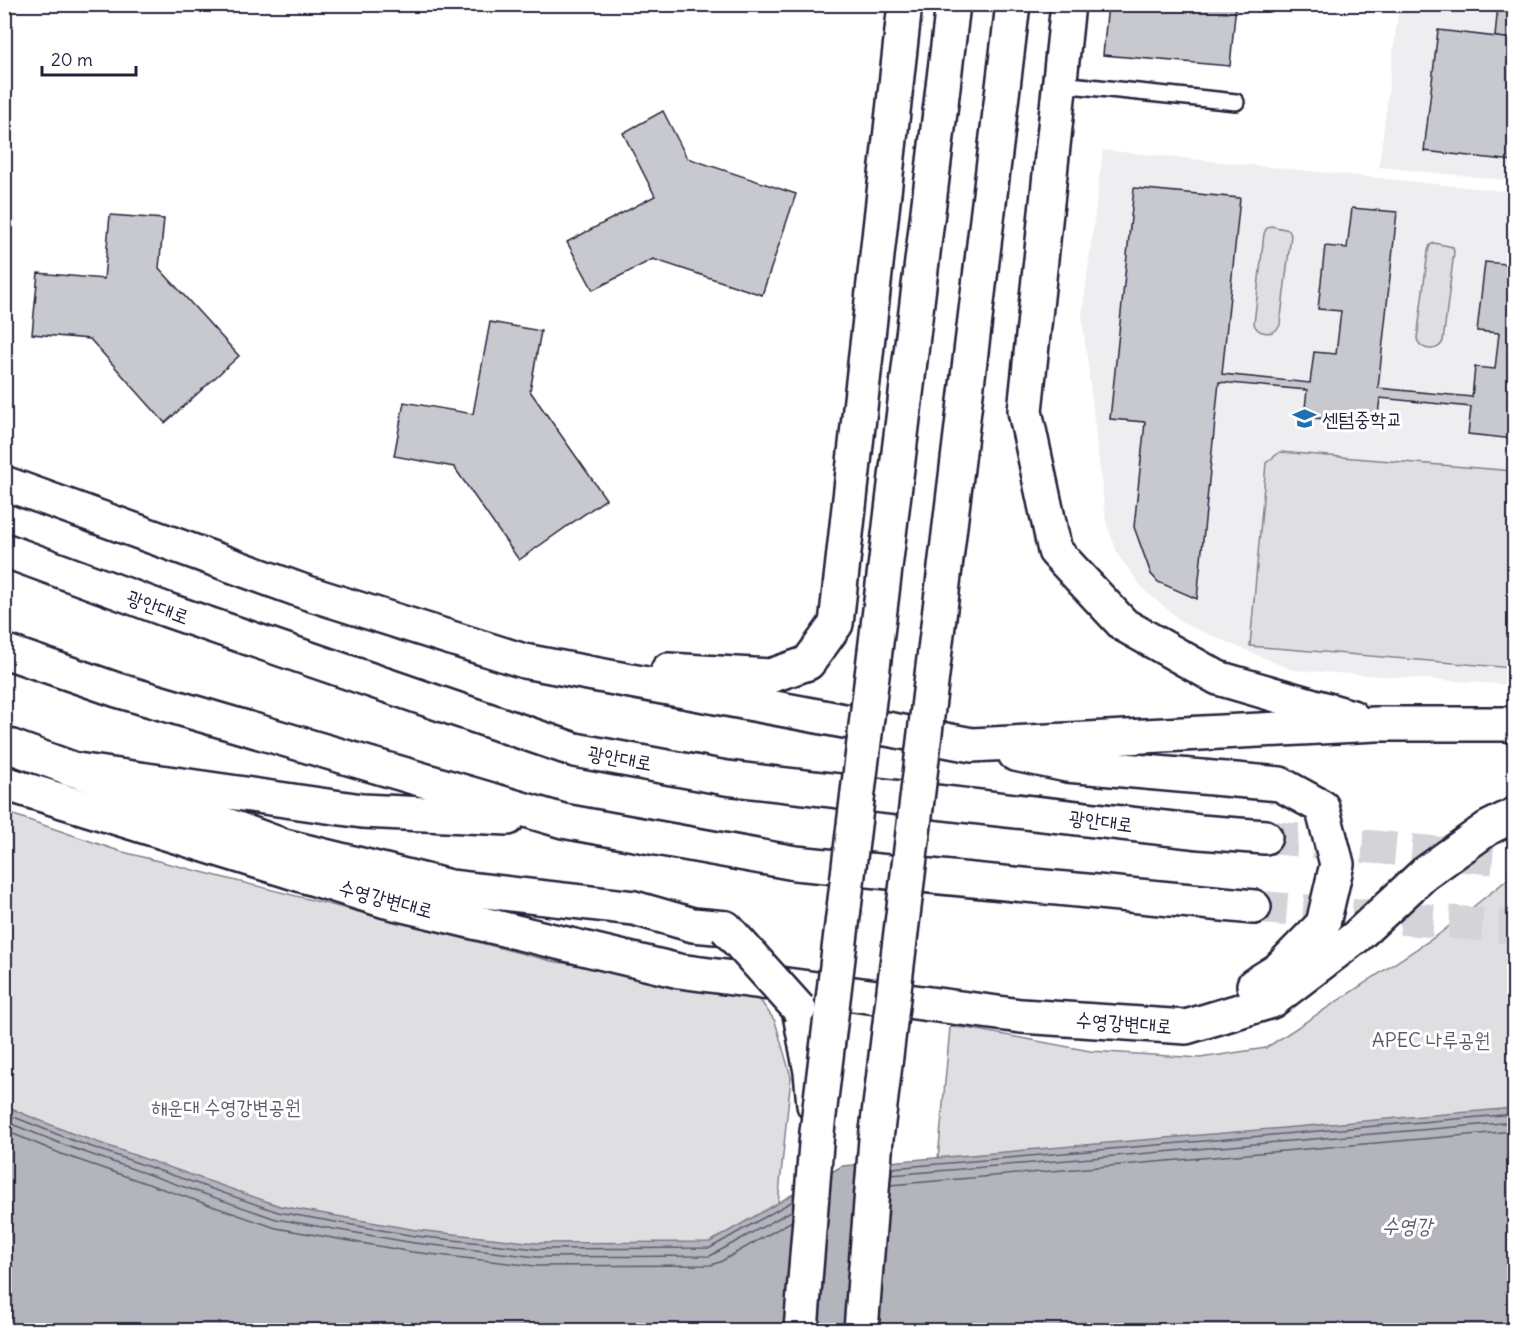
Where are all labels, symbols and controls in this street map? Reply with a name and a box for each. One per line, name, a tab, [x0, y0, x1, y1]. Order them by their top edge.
scale bar	[42, 39, 136, 77]
text: 20 m	[51, 48, 93, 71]
school or university icon: 센텀중학교	[1291, 406, 1317, 432]
place label: 센텀중학교	[1322, 406, 1402, 431]
street label: 광안대로	[124, 584, 193, 629]
street label: 광안대로	[586, 740, 654, 775]
street label: 광안대로	[1068, 804, 1135, 837]
street label: 수영강변대로	[336, 874, 436, 923]
street label: 수영강변대로	[1075, 1007, 1173, 1038]
park label: APEC 나루공원	[1372, 1027, 1490, 1052]
park label: 해운대 수영강변공원	[151, 1094, 301, 1119]
water label: 수영강	[1382, 1212, 1434, 1239]

